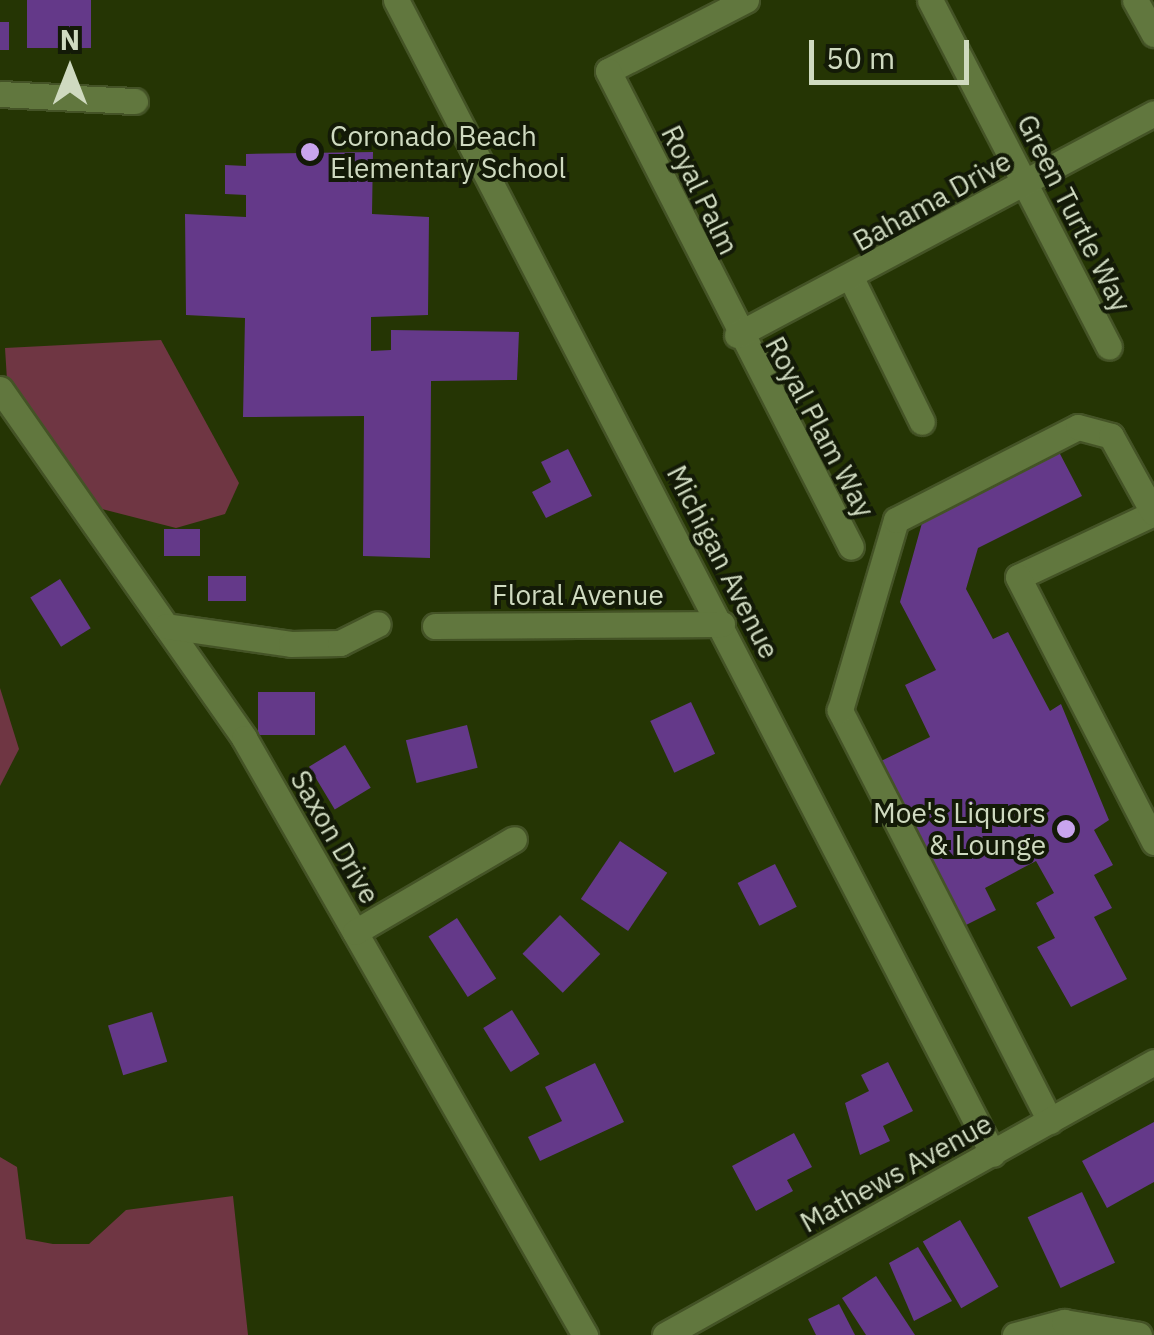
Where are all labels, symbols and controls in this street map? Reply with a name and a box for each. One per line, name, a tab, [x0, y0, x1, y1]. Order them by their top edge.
north arrow	[20, 20, 120, 120]
scale bar	[814, 20, 974, 82]
text: N	[60, 21, 80, 58]
text: 50 m	[826, 38, 895, 77]
street label: Green Turtle Way	[1010, 109, 1138, 317]
place label: Coronado Beach Elementary School	[330, 119, 566, 185]
street label: Royal Palm	[654, 120, 746, 260]
marker: Coronado Beach Elementary School	[299, 141, 321, 163]
street label: Bahama Drive	[847, 144, 1017, 258]
street label: Royal Plam Way	[758, 331, 882, 523]
street label: Michigan Avenue	[660, 460, 786, 664]
street label: Floral Avenue	[492, 578, 664, 612]
street label: Saxon Drive	[283, 764, 387, 910]
place label: Moe's Liquors & Lounge	[873, 796, 1046, 862]
marker: Moe's Liquors & Lounge	[1055, 818, 1077, 840]
street label: Mathews Avenue	[794, 1106, 998, 1240]

